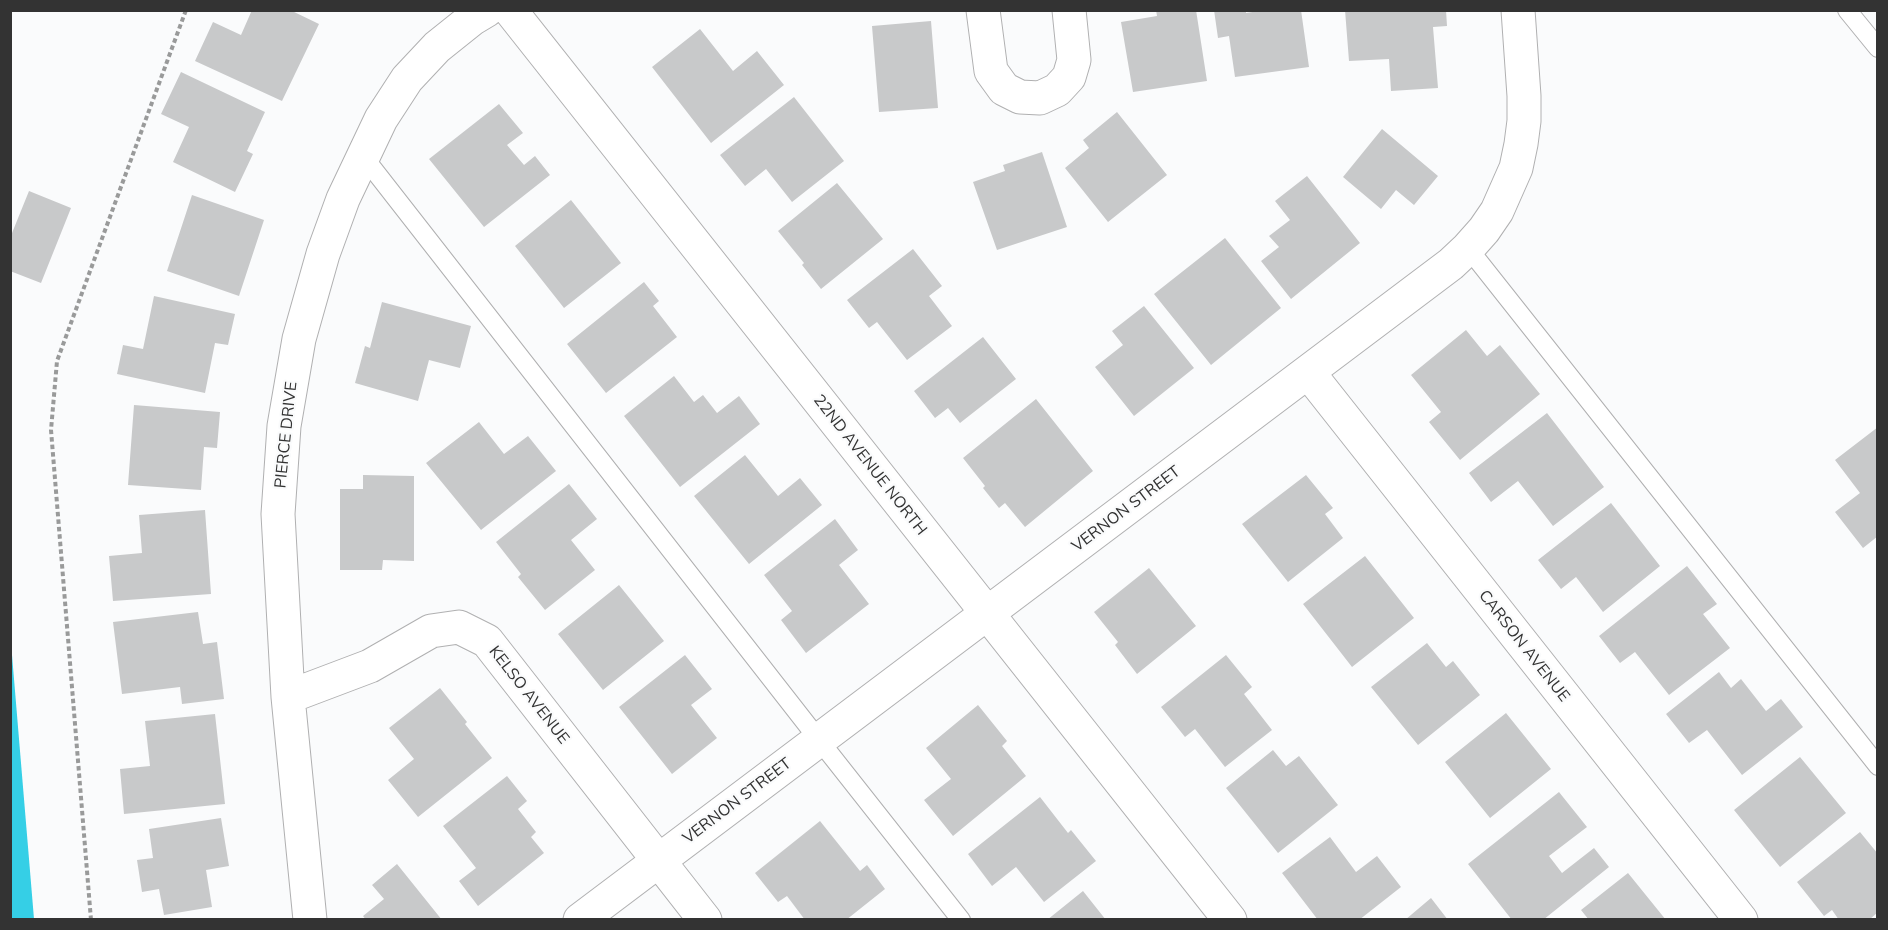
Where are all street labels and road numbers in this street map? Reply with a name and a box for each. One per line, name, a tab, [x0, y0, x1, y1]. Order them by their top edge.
street label: PIERCE DRIVE	[271, 381, 301, 489]
street label: 22ND AVENUE NORTH	[809, 391, 931, 539]
street label: VERNON STREET	[1068, 462, 1184, 556]
street label: CARSON AVENUE	[1474, 586, 1574, 706]
street label: KELSO AVENUE	[485, 642, 573, 748]
street label: VERNON STREET	[679, 754, 795, 848]

